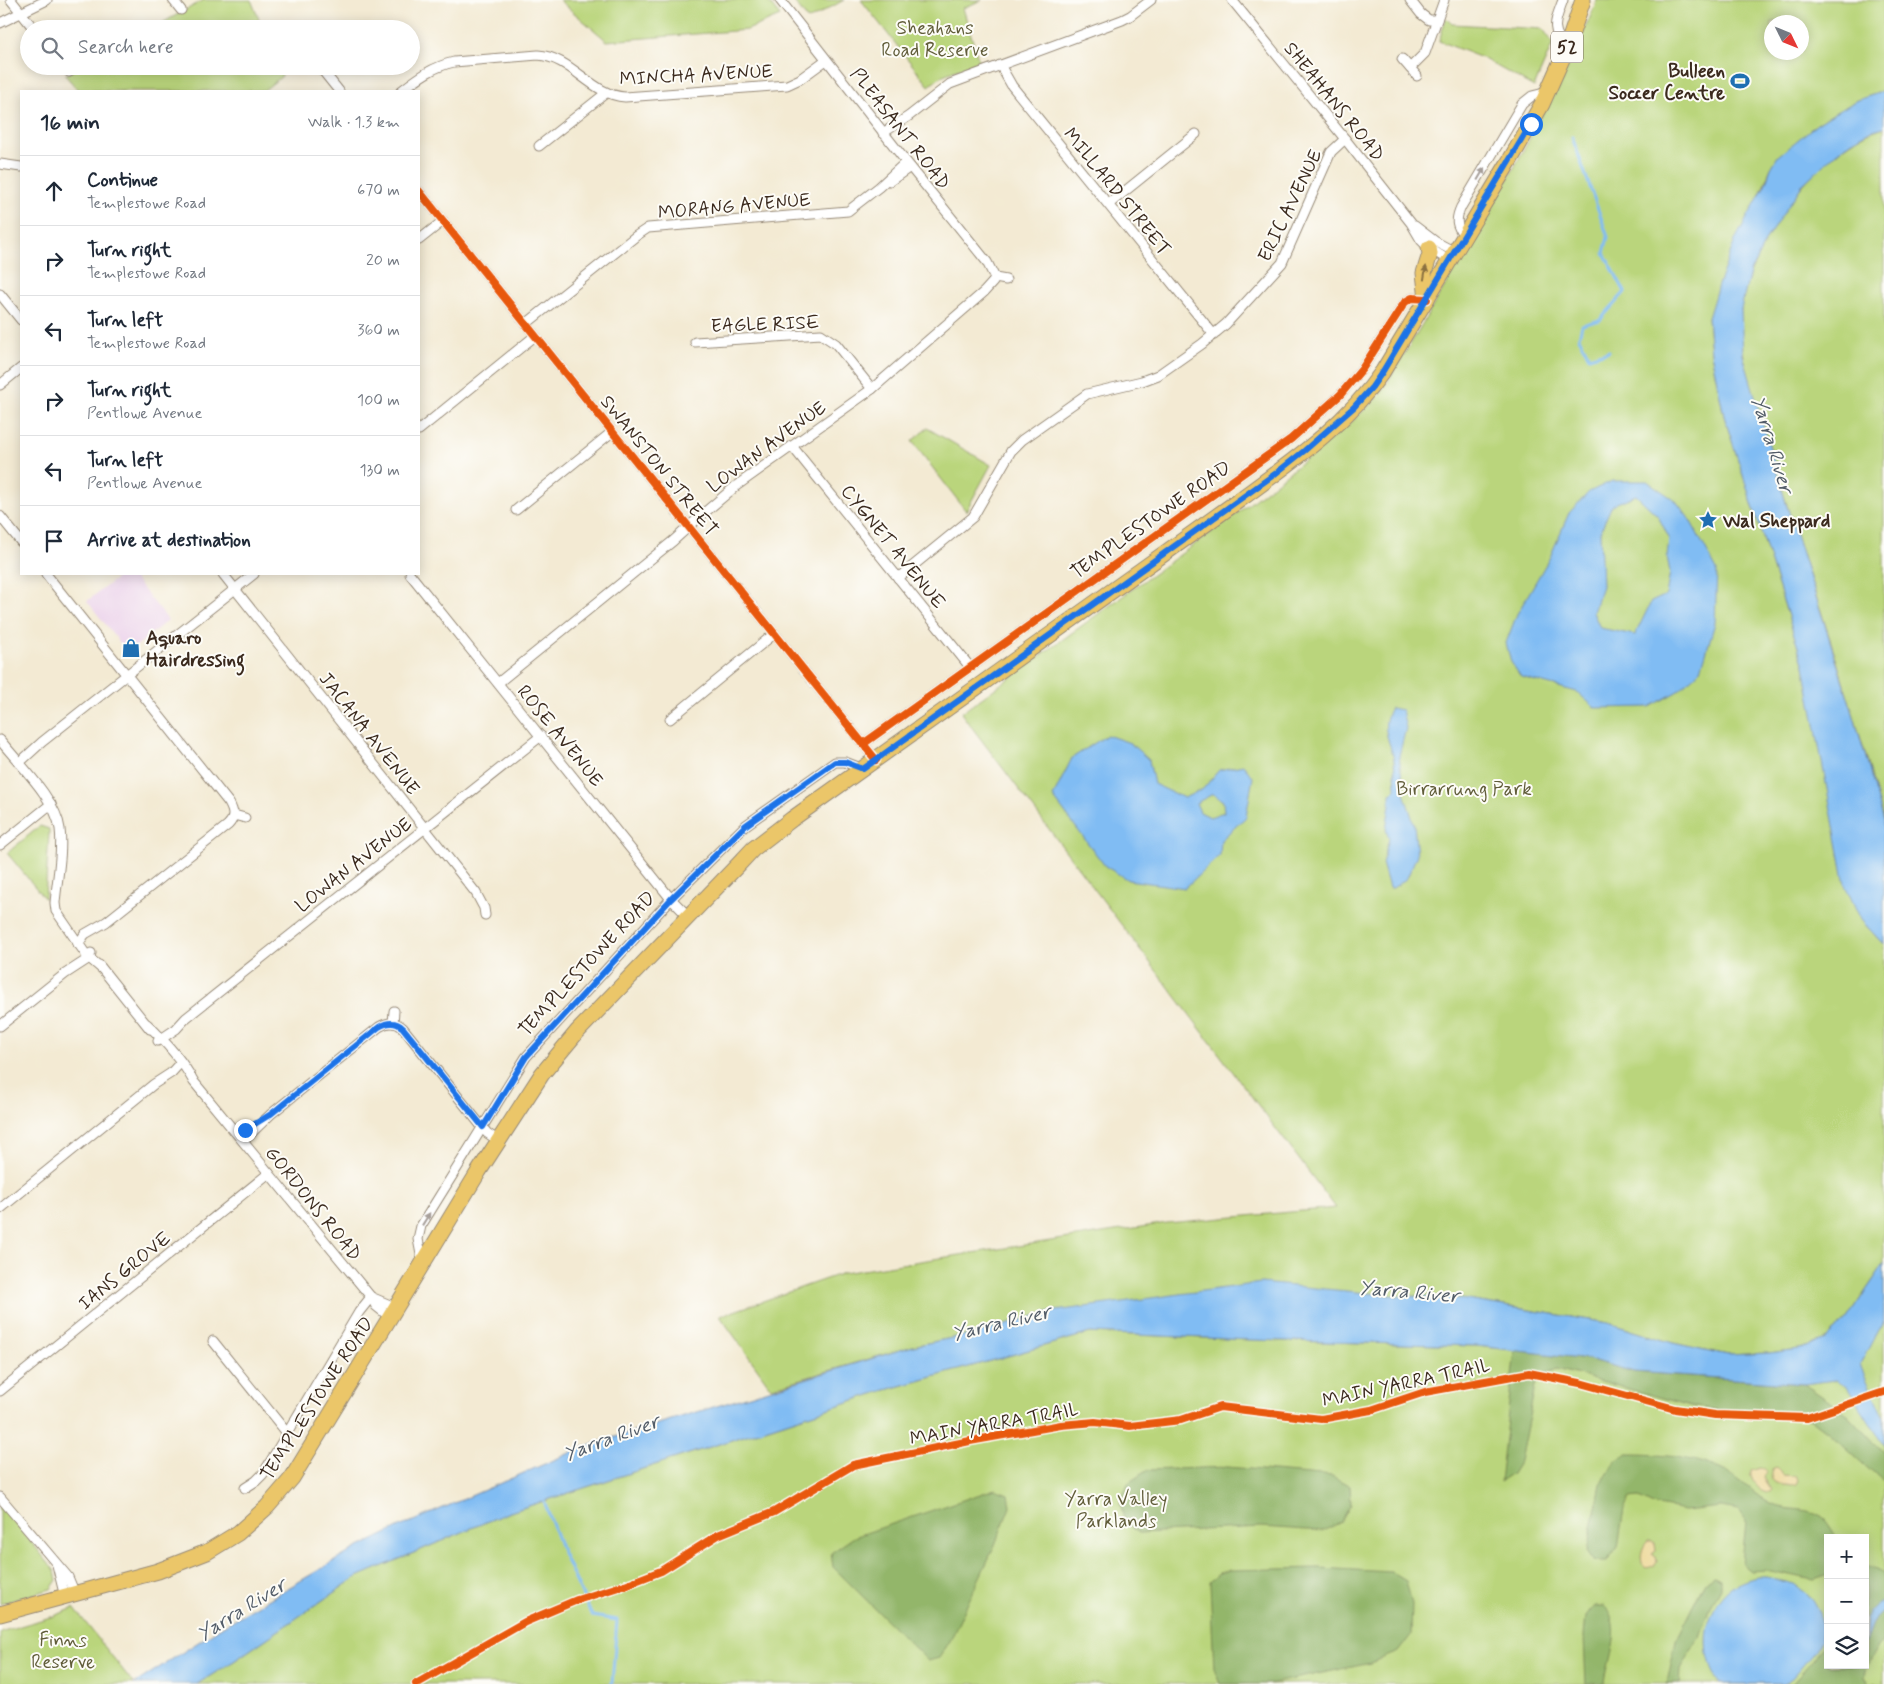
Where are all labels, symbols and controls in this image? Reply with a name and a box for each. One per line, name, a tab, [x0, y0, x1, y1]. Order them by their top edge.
north arrow	[1764, 15, 1809, 60]
park label: Sheahans Road Reserve	[881, 16, 989, 63]
search box	[20, 20, 420, 75]
road number: 52	[1551, 32, 1583, 62]
icon: search	[38, 34, 66, 62]
text: Search here	[78, 35, 174, 60]
street label: SHEAHANS ROAD	[1278, 37, 1390, 167]
street label: MINCHA AVENUE	[619, 59, 773, 92]
place label: Bulleen Soccer Centre	[1609, 59, 1725, 106]
street label: PLEASANT ROAD	[844, 63, 955, 195]
sports icon: Bulleen Soccer Centre	[1729, 70, 1751, 92]
text: 16 min	[40, 109, 100, 137]
text: Walk · 1.3 km	[308, 112, 400, 133]
route start	[1520, 113, 1543, 136]
street label: MILLARD STREET	[1057, 123, 1176, 261]
street label: ERIC AVENUE	[1252, 145, 1328, 266]
one-way arrow	[1476, 167, 1485, 181]
text: Continue	[87, 168, 158, 193]
icon: ahead	[40, 177, 68, 205]
text: 670 m	[357, 180, 400, 201]
street label: MORANG AVENUE	[657, 187, 811, 226]
text: Templestowe Road	[87, 193, 206, 214]
text: Turn right	[87, 238, 171, 263]
icon: right	[40, 247, 68, 275]
text: 20 m	[366, 250, 400, 271]
text: Templestowe Road	[87, 263, 206, 284]
one-way arrow	[1421, 265, 1429, 281]
text: Turn left	[87, 308, 163, 333]
street label: EAGLE RISE	[710, 310, 820, 339]
icon: left	[40, 317, 68, 345]
text: 360 m	[357, 320, 400, 341]
text: Templestowe Road	[87, 333, 206, 354]
text: Turn right	[87, 378, 171, 403]
icon: right	[40, 387, 68, 415]
text: 100 m	[357, 390, 400, 411]
street label: SWANSTON STREET	[594, 390, 723, 542]
water label: Yarra River	[1744, 392, 1800, 499]
street label: LOWAN AVENUE	[702, 395, 832, 499]
text: Pentlowe Avenue	[87, 403, 202, 424]
text: Turn left	[87, 448, 163, 473]
street label: TEMPLESTOWE ROAD	[1066, 455, 1236, 585]
icon: left	[40, 457, 68, 485]
text: 130 m	[359, 460, 400, 481]
text: Pentlowe Avenue	[87, 473, 202, 494]
street label: CYGNET AVENUE	[835, 479, 951, 614]
place icon: Wal Sheppard	[1697, 509, 1719, 531]
place label: Wal Sheppard	[1722, 509, 1830, 534]
icon: arrive	[40, 527, 68, 555]
text: Arrive at destination	[87, 528, 251, 553]
place label: Aquaro Hairdressing	[146, 626, 245, 676]
shop icon: Aquaro Hairdressing	[120, 637, 142, 659]
street label: JACANA AVENUE	[313, 667, 425, 801]
street label: ROSE AVENUE	[511, 680, 609, 792]
park label: Birrarrung Park	[1396, 777, 1532, 803]
street label: LOWAN AVENUE	[290, 812, 417, 919]
street label: TEMPLESTOWE ROAD	[513, 886, 661, 1042]
route end	[234, 1119, 257, 1142]
street label: GORDONS ROAD	[259, 1142, 367, 1266]
one-way arrow	[421, 1212, 431, 1225]
street label: IANS GROVE	[74, 1226, 176, 1316]
water label: Yarra River	[1358, 1275, 1463, 1311]
water label: Yarra River	[949, 1298, 1056, 1348]
street label: TEMPLESTOWE ROAD	[255, 1312, 380, 1486]
street label: MAIN YARRA TRAIL	[1320, 1353, 1493, 1413]
street label: MAIN YARRA TRAIL	[908, 1397, 1081, 1452]
water label: Yarra River	[560, 1408, 666, 1468]
park label: Yarra Valley Parklands	[1064, 1487, 1168, 1534]
map controls	[1824, 1534, 1869, 1669]
button: +	[1824, 1534, 1869, 1579]
water label: Yarra River	[192, 1571, 294, 1648]
button: −	[1824, 1579, 1869, 1624]
button: layers	[1824, 1624, 1869, 1669]
park label: Finns Reserve	[31, 1628, 95, 1675]

